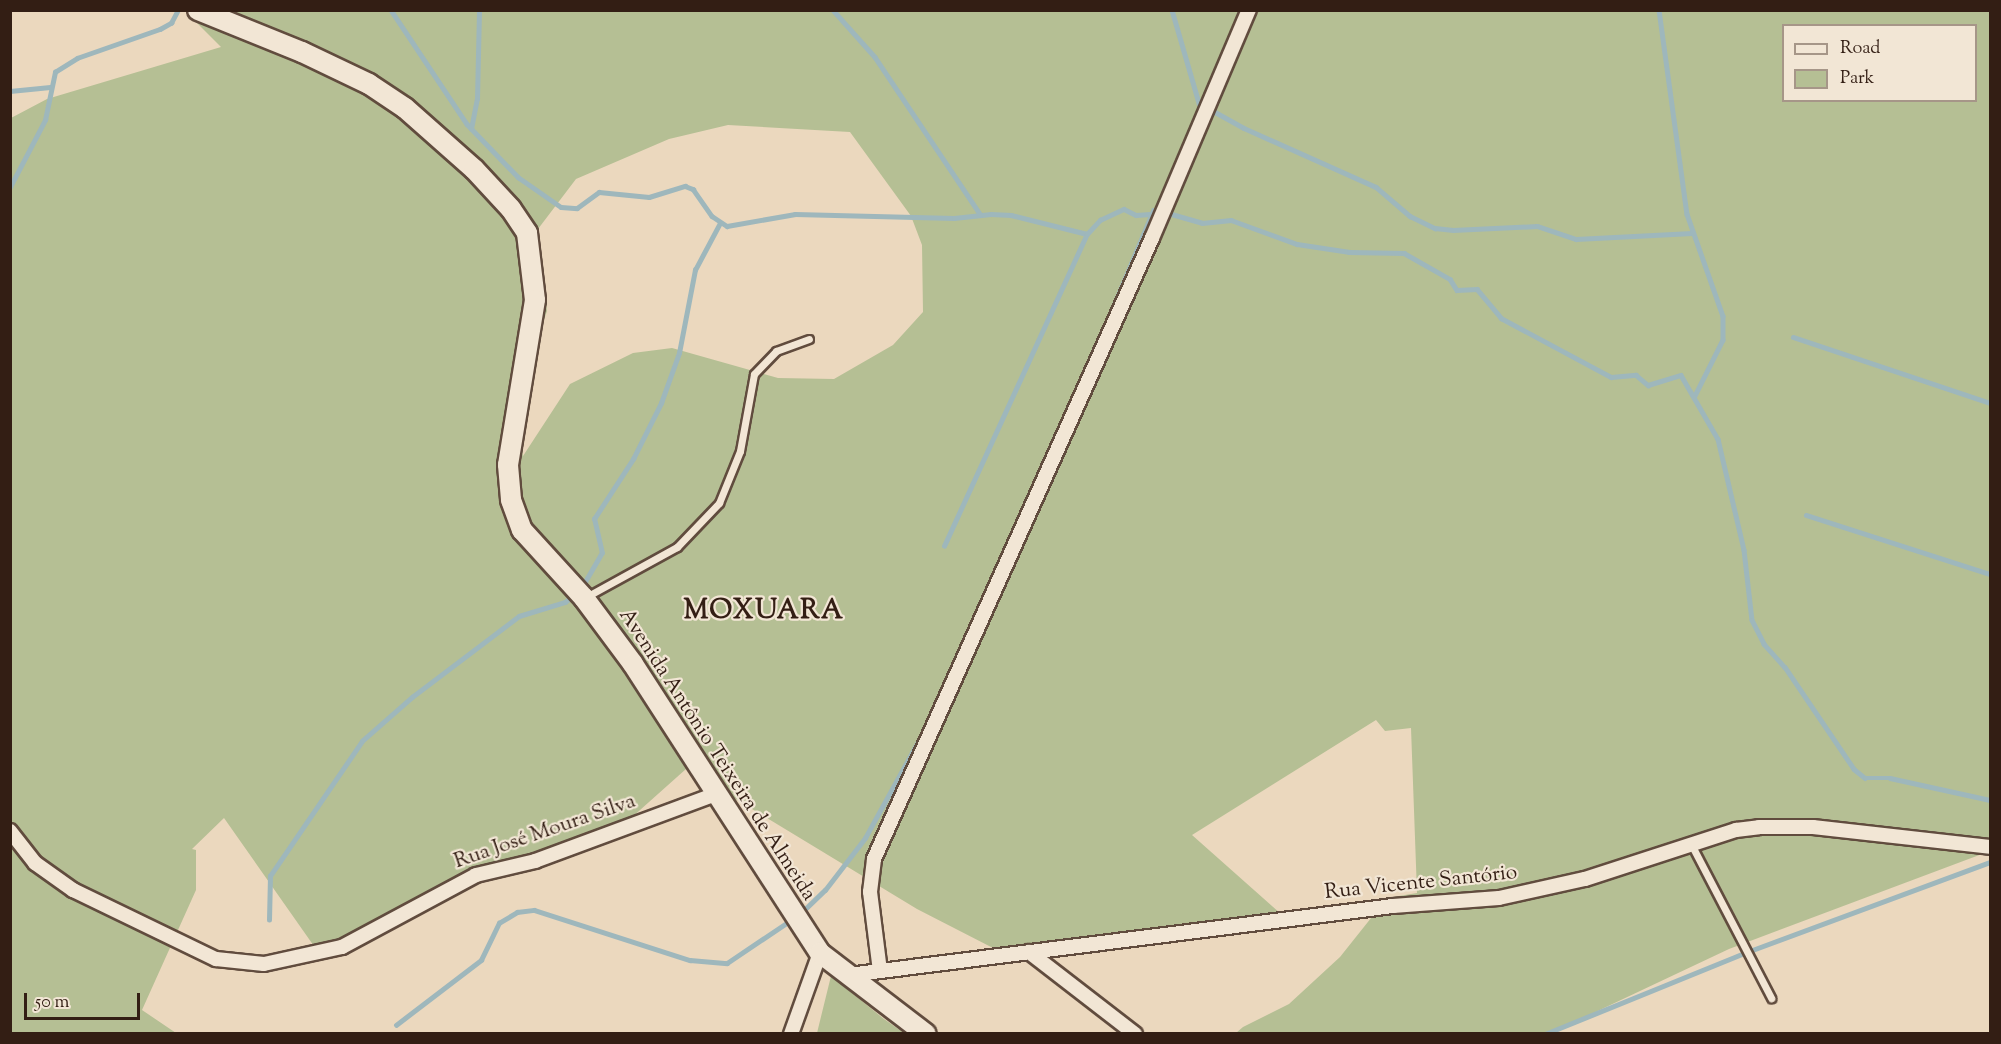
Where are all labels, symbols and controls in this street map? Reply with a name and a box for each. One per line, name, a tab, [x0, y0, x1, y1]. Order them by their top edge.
legend	[1782, 24, 1977, 102]
text: Road	[1840, 36, 1880, 62]
text: Park	[1840, 66, 1874, 92]
district label: MOXUARA	[683, 596, 845, 628]
street label: Avenida Antônio Teixeira de Almeida	[613, 604, 821, 906]
street label: Rua José Moura Silva	[451, 789, 639, 875]
street label: Rua Vicente Santório	[1323, 860, 1519, 906]
scale bar	[27, 981, 142, 1019]
text: 50 m	[35, 990, 69, 1016]

